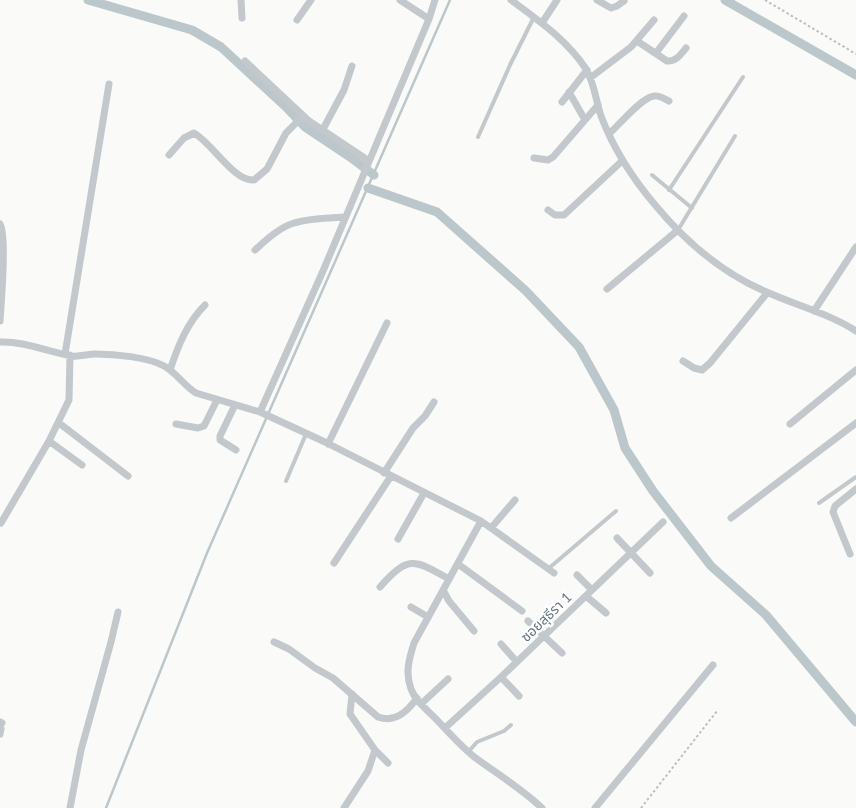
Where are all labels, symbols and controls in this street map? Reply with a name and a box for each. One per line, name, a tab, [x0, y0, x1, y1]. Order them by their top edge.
street label: ซอยสุธีรา 1	[517, 588, 575, 646]

